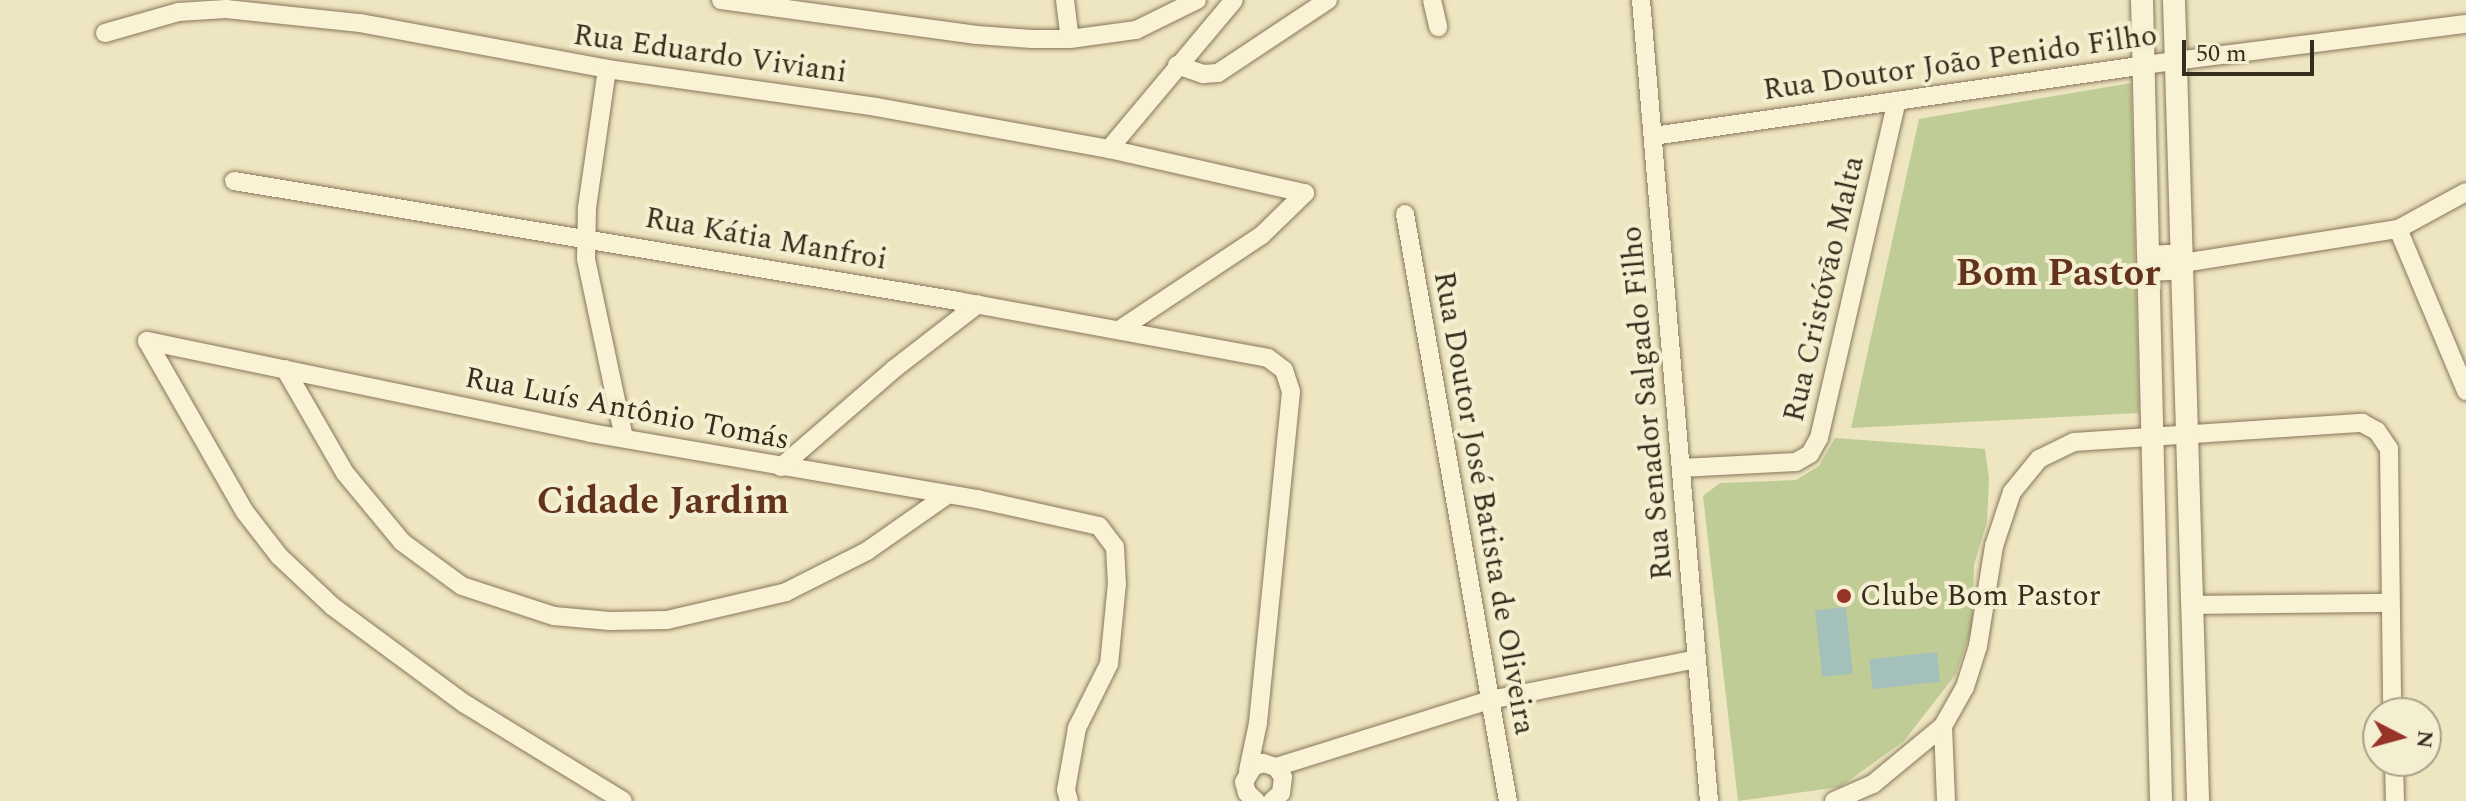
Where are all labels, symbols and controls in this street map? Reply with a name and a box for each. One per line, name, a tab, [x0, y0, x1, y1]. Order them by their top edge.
street label: Rua Eduardo Viviani	[571, 17, 849, 91]
street label: Rua Doutor João Penido Filho	[1761, 18, 2159, 108]
scale bar	[2186, 24, 2318, 74]
text: 50 m	[2196, 36, 2247, 72]
street label: Rua Cristóvão Malta	[1776, 153, 1872, 425]
street label: Rua Kátia Manfroi	[642, 200, 890, 278]
street label: Rua Senador Salgado Filho	[1614, 224, 1680, 582]
district label: Bom Pastor	[1956, 252, 2160, 298]
street label: Rua Doutor José Batista de Oliveira	[1425, 268, 1543, 738]
street label: Rua Luís Antônio Tomás	[462, 360, 792, 458]
district label: Cidade Jardim	[537, 480, 789, 526]
place label: Clube Bom Pastor	[1860, 578, 2101, 614]
marker: Clube Bom Pastor	[1835, 587, 1853, 605]
north arrow	[2362, 697, 2442, 777]
text: N	[2407, 729, 2442, 750]

